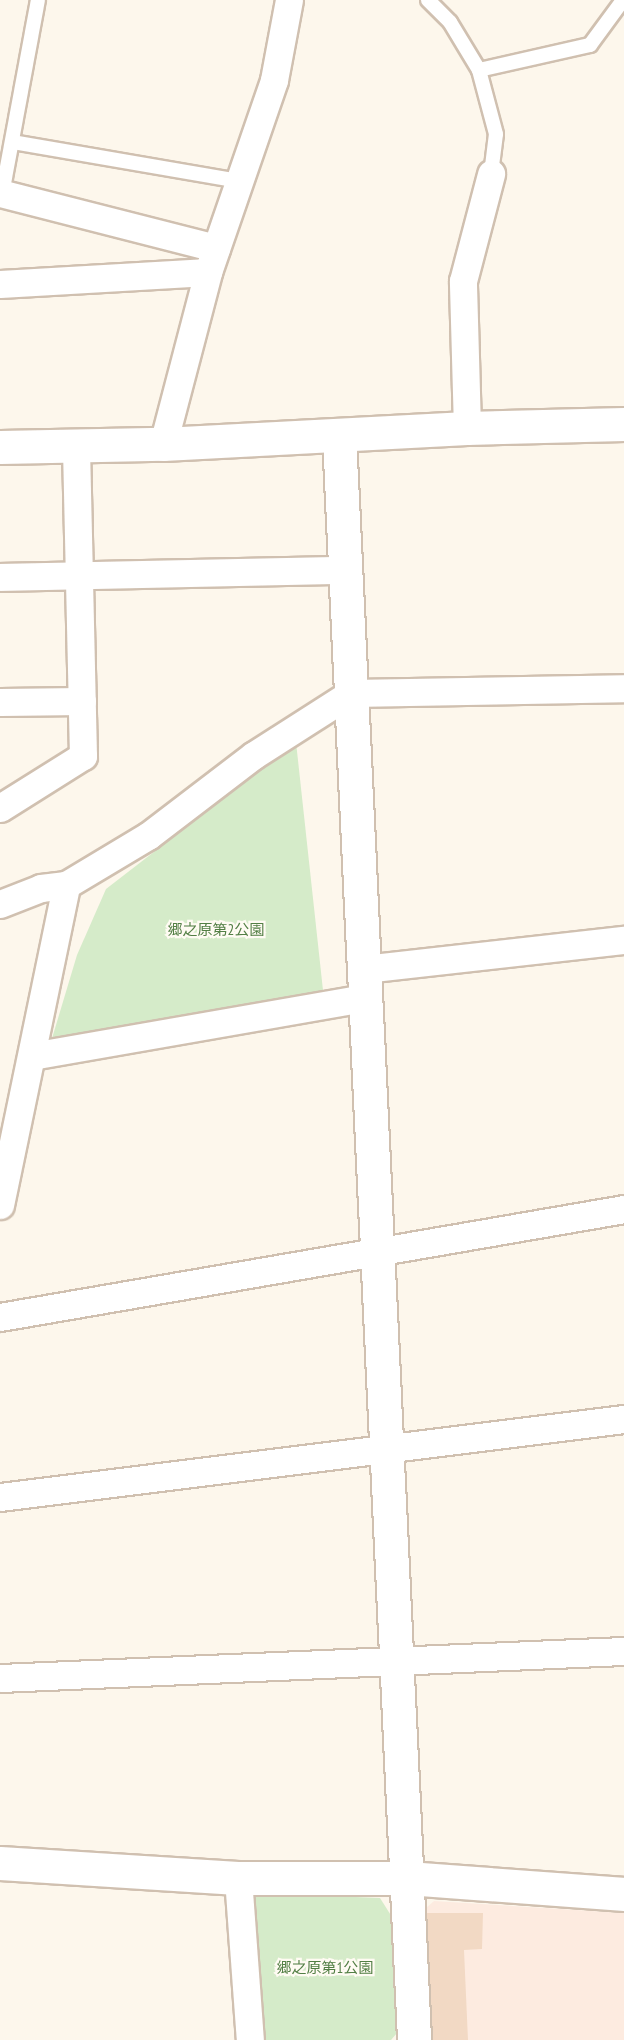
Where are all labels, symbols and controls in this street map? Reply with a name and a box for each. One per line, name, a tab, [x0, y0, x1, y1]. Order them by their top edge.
park label: 郷之原第2公園	[168, 921, 264, 939]
park label: 郷之原第1公園	[277, 1959, 373, 1977]

